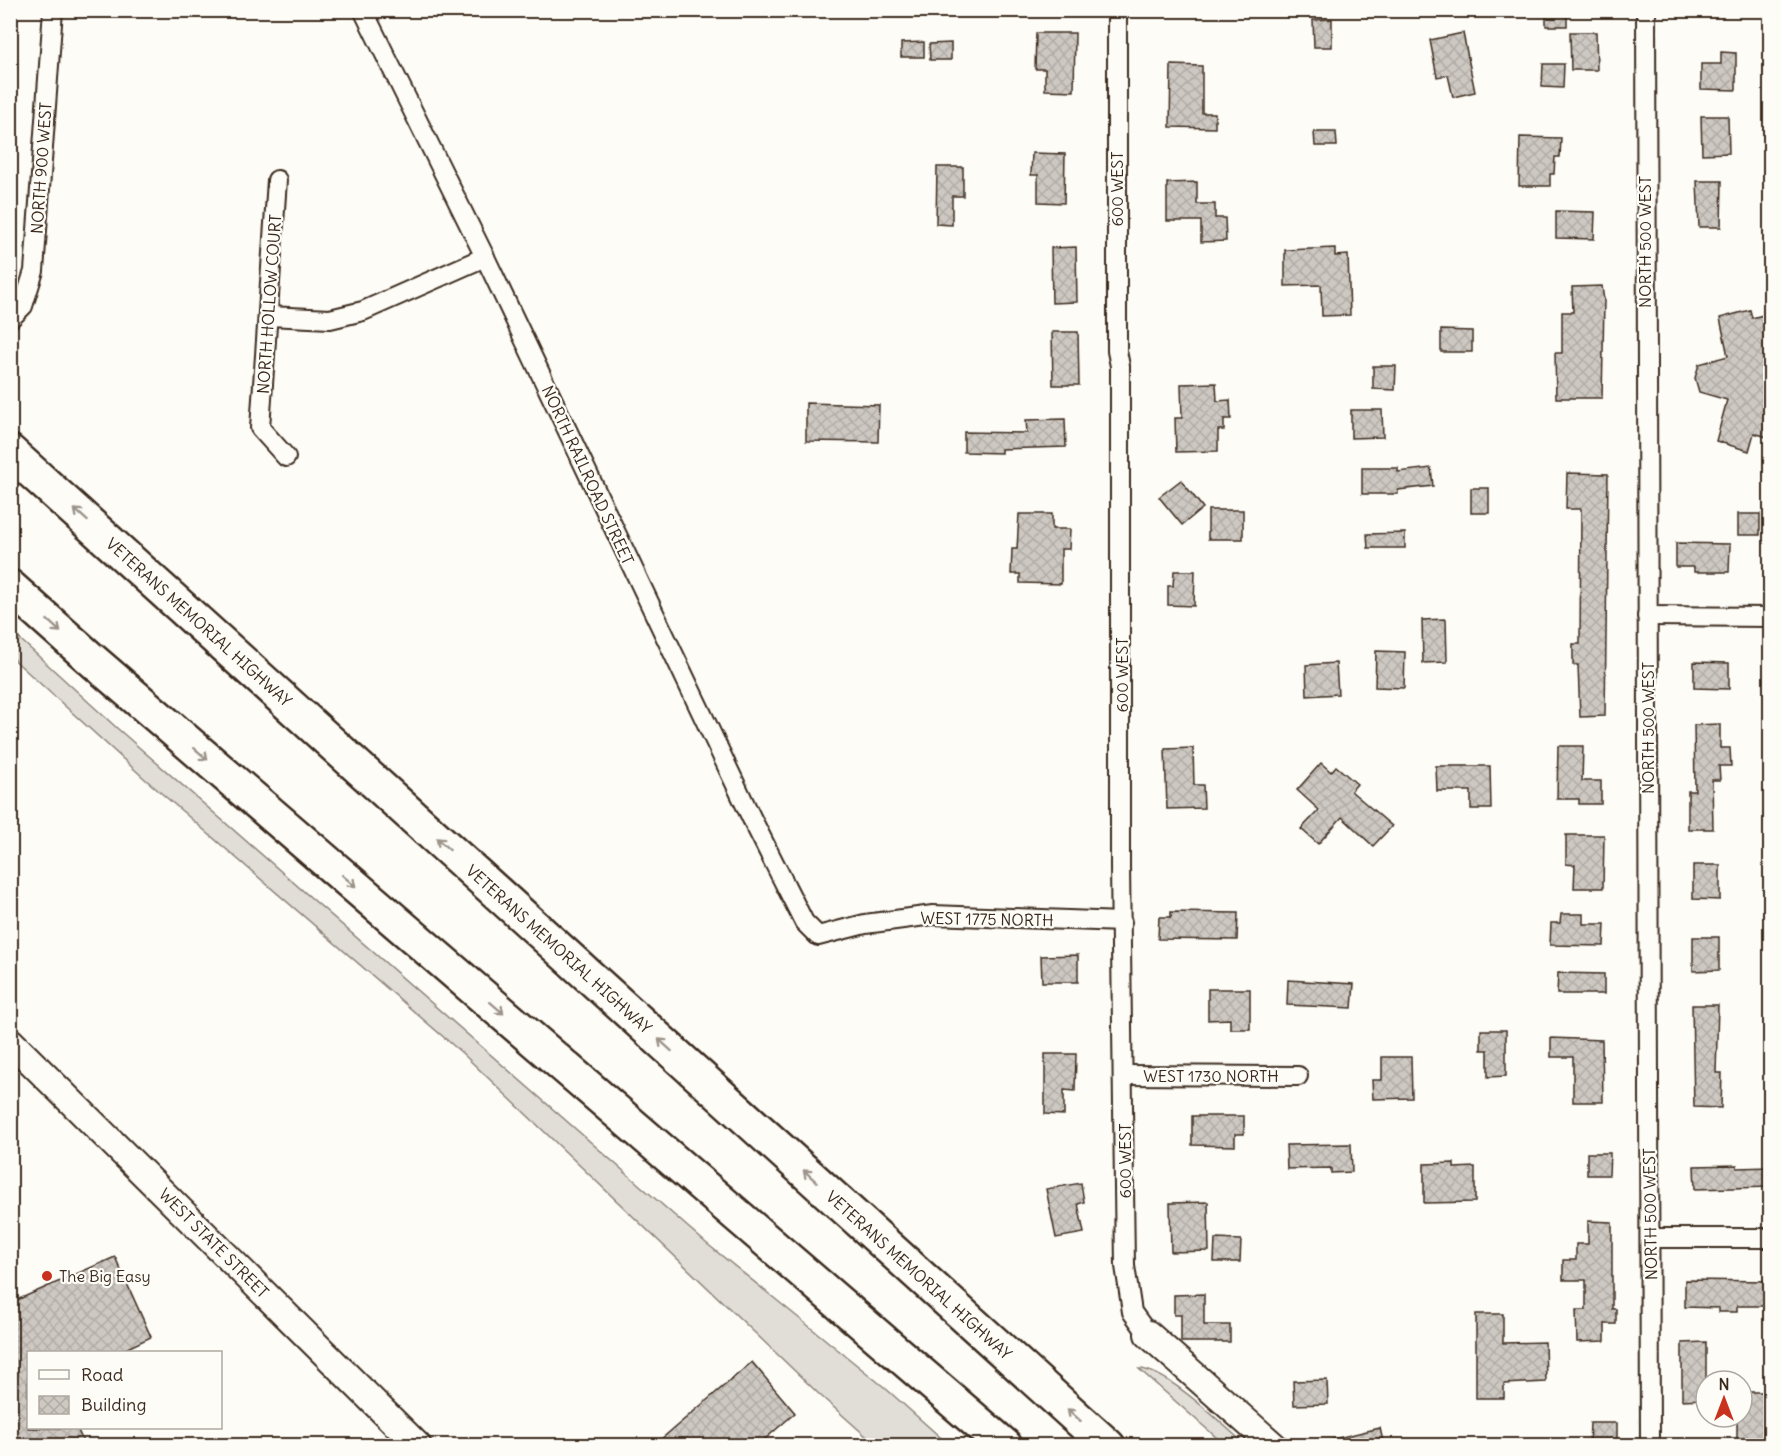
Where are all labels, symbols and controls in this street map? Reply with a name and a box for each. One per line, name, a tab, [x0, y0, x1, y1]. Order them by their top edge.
street label: NORTH 900 WEST	[26, 101, 56, 235]
street label: 600 WEST	[1107, 151, 1127, 227]
street label: NORTH 500 WEST	[1635, 176, 1655, 308]
street label: NORTH HOLLOW COURT	[253, 214, 285, 394]
street label: NORTH RAILROAD STREET	[538, 382, 638, 568]
one-way arrow	[74, 508, 89, 522]
street label: VETERANS MEMORIAL HIGHWAY	[102, 533, 296, 711]
one-way arrow	[46, 619, 61, 633]
street label: 600 WEST	[1112, 637, 1132, 713]
street label: NORTH 500 WEST	[1638, 662, 1658, 794]
one-way arrow	[193, 747, 208, 761]
one-way arrow	[436, 837, 451, 851]
street label: VETERANS MEMORIAL HIGHWAY	[462, 860, 656, 1038]
one-way arrow	[341, 874, 356, 888]
street label: WEST 1775 NORTH	[920, 908, 1054, 930]
one-way arrow	[489, 1002, 505, 1015]
one-way arrow	[658, 1038, 673, 1052]
street label: WEST 1730 NORTH	[1143, 1066, 1279, 1086]
street label: 600 WEST	[1115, 1123, 1135, 1199]
street label: NORTH 500 WEST	[1639, 1148, 1661, 1280]
one-way arrow	[802, 1169, 817, 1183]
street label: WEST STATE STREET	[155, 1184, 273, 1302]
street label: VETERANS MEMORIAL HIGHWAY	[822, 1186, 1016, 1364]
place label: The Big Easy	[59, 1266, 151, 1286]
marker: The Big Easy	[40, 1269, 54, 1283]
legend	[27, 1351, 222, 1429]
text: Road	[81, 1363, 124, 1386]
north arrow	[1694, 1369, 1754, 1429]
text: N	[1718, 1374, 1730, 1394]
text: Building	[81, 1393, 146, 1416]
one-way arrow	[1066, 1408, 1081, 1422]

